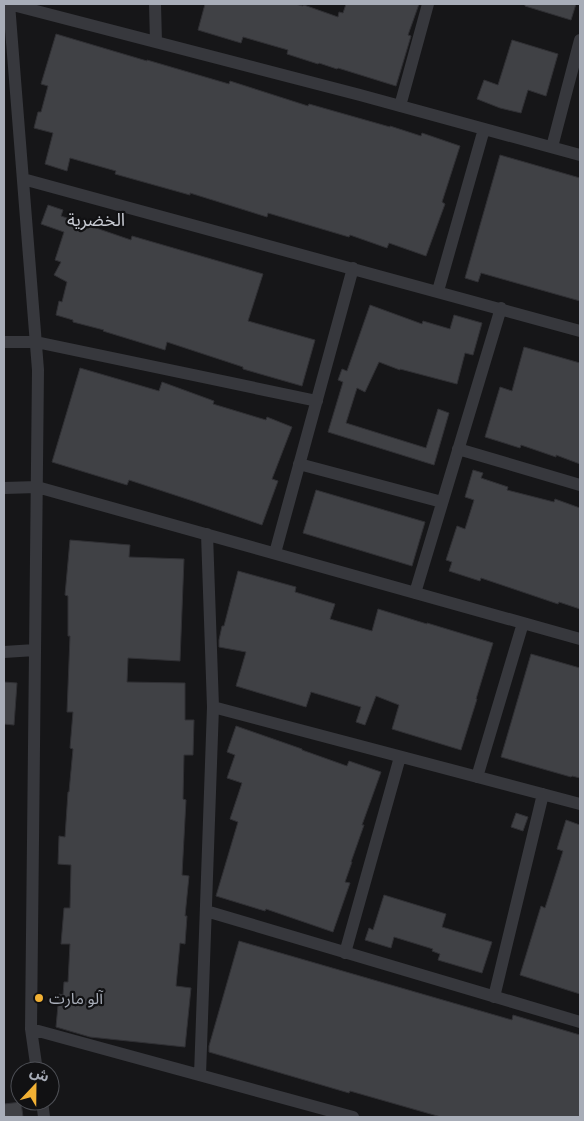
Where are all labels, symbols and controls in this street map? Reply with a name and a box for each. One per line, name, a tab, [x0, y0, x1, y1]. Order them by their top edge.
district label: الخضرية	[67, 209, 125, 231]
place label: آلو مارت	[49, 989, 104, 1008]
marker: آلو مارت	[33, 992, 45, 1004]
north arrow	[10, 1061, 60, 1111]
text: ش	[28, 1062, 52, 1086]

